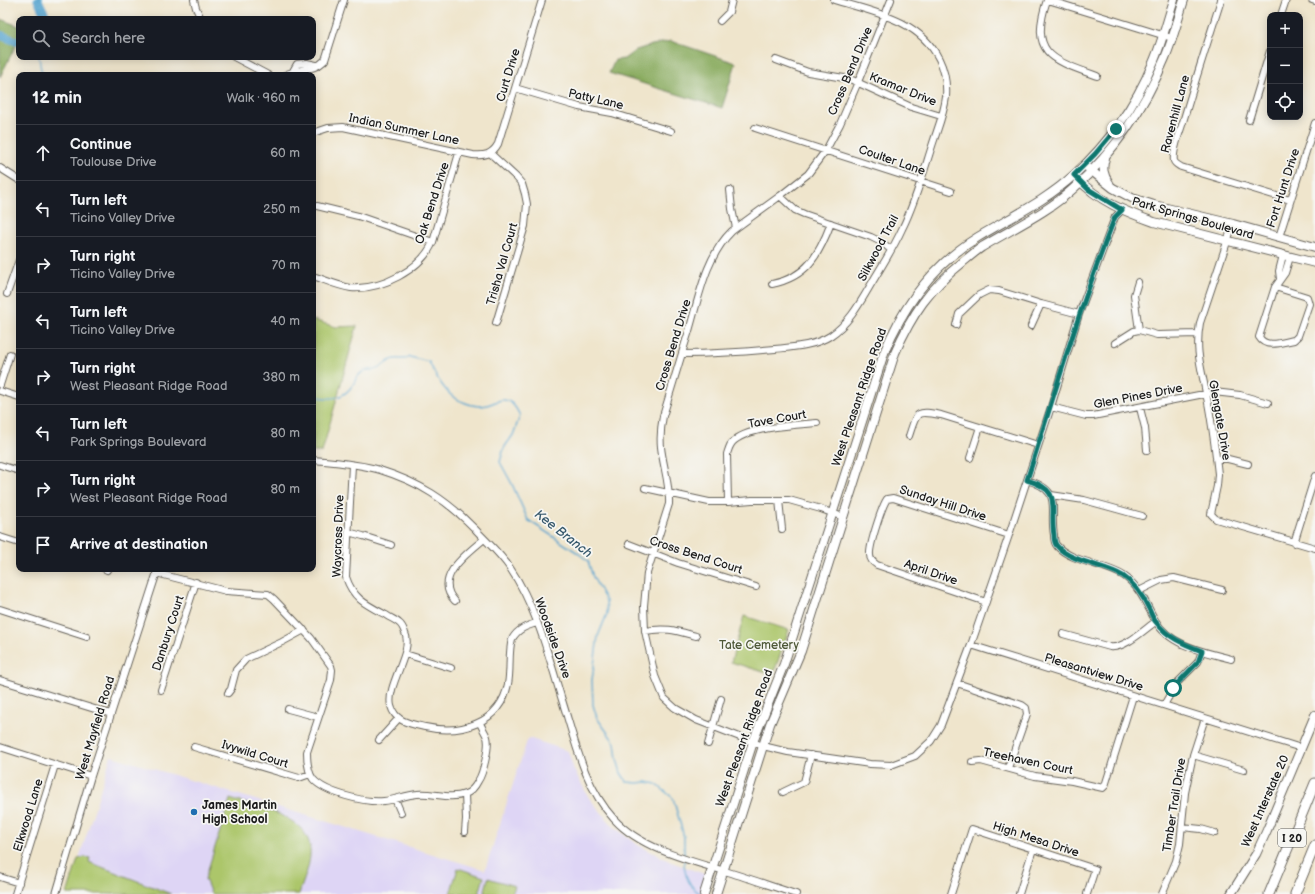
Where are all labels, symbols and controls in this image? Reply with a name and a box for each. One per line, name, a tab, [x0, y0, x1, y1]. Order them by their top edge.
map controls	[1267, 12, 1303, 120]
button: +	[1267, 12, 1303, 48]
search box	[16, 16, 316, 60]
street label: Cross Bend Drive	[825, 25, 876, 118]
icon: search	[30, 27, 52, 49]
text: Search here	[62, 29, 145, 48]
street label: Curt Drive	[493, 47, 524, 104]
button: −	[1267, 48, 1303, 84]
street label: Kramar Drive	[867, 69, 939, 110]
street label: Ravenhill Lane	[1158, 74, 1193, 155]
button: locate	[1267, 84, 1303, 120]
street label: Patty Lane	[567, 86, 625, 113]
text: 12 min	[32, 88, 82, 108]
text: Walk · 960 m	[226, 90, 300, 106]
street label: Indian Summer Lane	[347, 110, 460, 149]
route end	[1107, 120, 1125, 138]
text: Continue	[70, 135, 132, 154]
icon: ahead	[32, 142, 54, 164]
street label: Coulter Lane	[856, 142, 927, 179]
text: 60 m	[270, 145, 300, 161]
street label: Fort Hunt Drive	[1264, 147, 1303, 230]
text: Toulouse Drive	[70, 154, 156, 170]
street label: Oak Bend Drive	[412, 160, 453, 246]
text: Turn left	[70, 191, 127, 210]
street label: Park Springs Boulevard	[1130, 194, 1256, 243]
icon: left	[32, 198, 54, 220]
text: 250 m	[263, 201, 300, 217]
text: Ticino Valley Drive	[70, 210, 175, 226]
street label: Silkwood Trail	[855, 212, 902, 284]
street label: Trisha Val Court	[484, 221, 522, 307]
text: Turn right	[70, 247, 135, 266]
icon: right	[32, 254, 54, 276]
text: 70 m	[272, 257, 300, 273]
text: Ticino Valley Drive	[70, 266, 175, 282]
street label: Cross Bend Drive	[652, 298, 695, 393]
text: Turn left	[70, 303, 127, 322]
icon: left	[32, 310, 54, 332]
text: 40 m	[270, 313, 300, 329]
text: Ticino Valley Drive	[70, 322, 175, 338]
street label: West Pleasant Ridge Road	[829, 326, 890, 468]
text: Turn right	[70, 359, 135, 378]
icon: right	[32, 366, 54, 388]
text: 380 m	[263, 369, 300, 385]
text: West Pleasant Ridge Road	[70, 378, 227, 394]
street label: Glengate Drive	[1205, 379, 1234, 461]
street label: Glen Pines Drive	[1092, 381, 1184, 412]
street label: Tave Court	[747, 407, 808, 432]
text: Turn left	[70, 415, 127, 434]
icon: left	[32, 422, 54, 444]
text: 80 m	[271, 425, 300, 441]
text: Park Springs Boulevard	[70, 434, 206, 450]
text: Turn right	[70, 471, 135, 490]
icon: right	[32, 478, 54, 500]
text: 80 m	[271, 481, 300, 497]
street label: Sunday Hill Drive	[897, 482, 988, 525]
text: West Pleasant Ridge Road	[70, 490, 227, 506]
street label: Waycross Drive	[330, 494, 347, 578]
water label: Kee Branch	[531, 506, 595, 561]
street label: Cross Bend Court	[647, 533, 745, 578]
icon: arrive	[32, 534, 54, 556]
text: Arrive at destination	[70, 535, 208, 554]
street label: April Drive	[902, 556, 960, 589]
street label: Danbury Court	[149, 593, 188, 673]
street label: Woodside Drive	[531, 596, 574, 681]
park label: Tate Cemetery	[719, 638, 800, 653]
street label: Pleasantview Drive	[1043, 650, 1145, 695]
street label: West Pleasant Ridge Road	[713, 667, 776, 809]
street label: West Mayfield Road	[73, 674, 118, 782]
route start	[1164, 679, 1182, 697]
street label: Ivywild Court	[220, 737, 290, 772]
street label: Treehaven Court	[982, 745, 1074, 778]
street label: West Interstate 20	[1238, 753, 1293, 850]
street label: Timber Trail Drive	[1160, 757, 1189, 853]
street label: Elkwood Lane	[10, 777, 47, 853]
place label: James Martin High School	[202, 798, 277, 827]
marker: James Martin High School	[189, 807, 199, 817]
street label: High Mesa Drive	[991, 818, 1081, 861]
road number: I 20	[1278, 829, 1306, 847]

